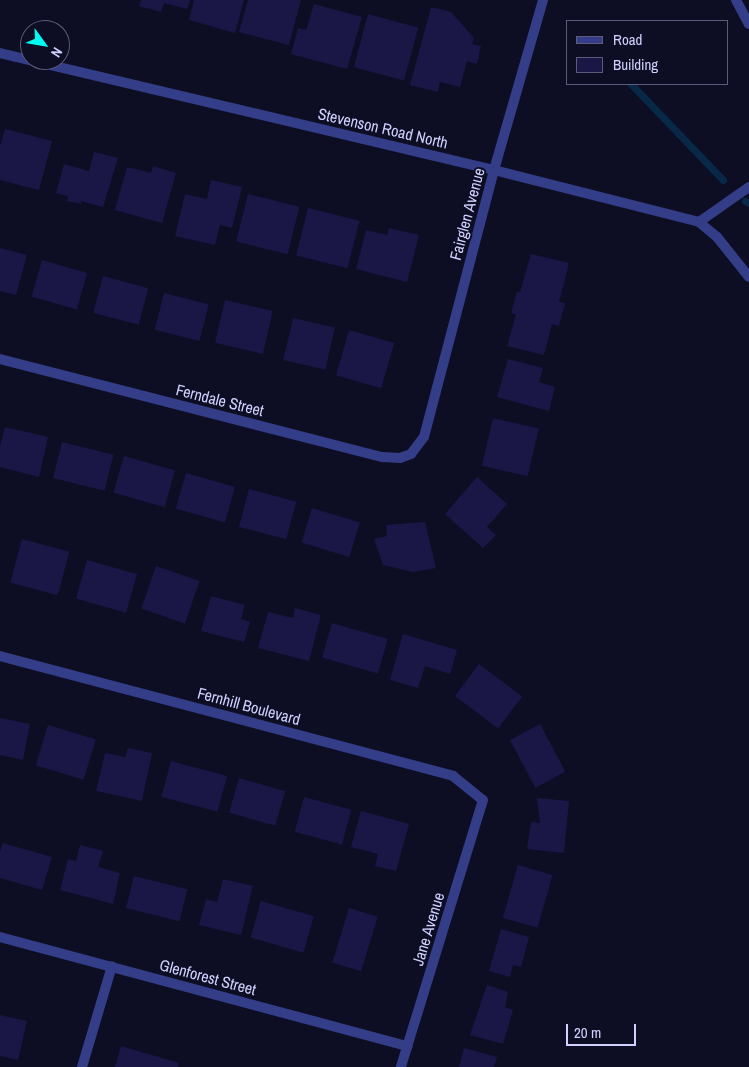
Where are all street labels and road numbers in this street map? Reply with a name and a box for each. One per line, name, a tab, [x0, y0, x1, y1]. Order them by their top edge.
street label: Stevenson Road North	[316, 104, 450, 152]
street label: Fairglen Avenue	[445, 165, 489, 263]
street label: Ferndale Street	[174, 380, 266, 420]
street label: Fernhill Boulevard	[195, 683, 303, 729]
street label: Jane Avenue	[408, 890, 448, 968]
street label: Glenforest Street	[158, 955, 258, 999]

